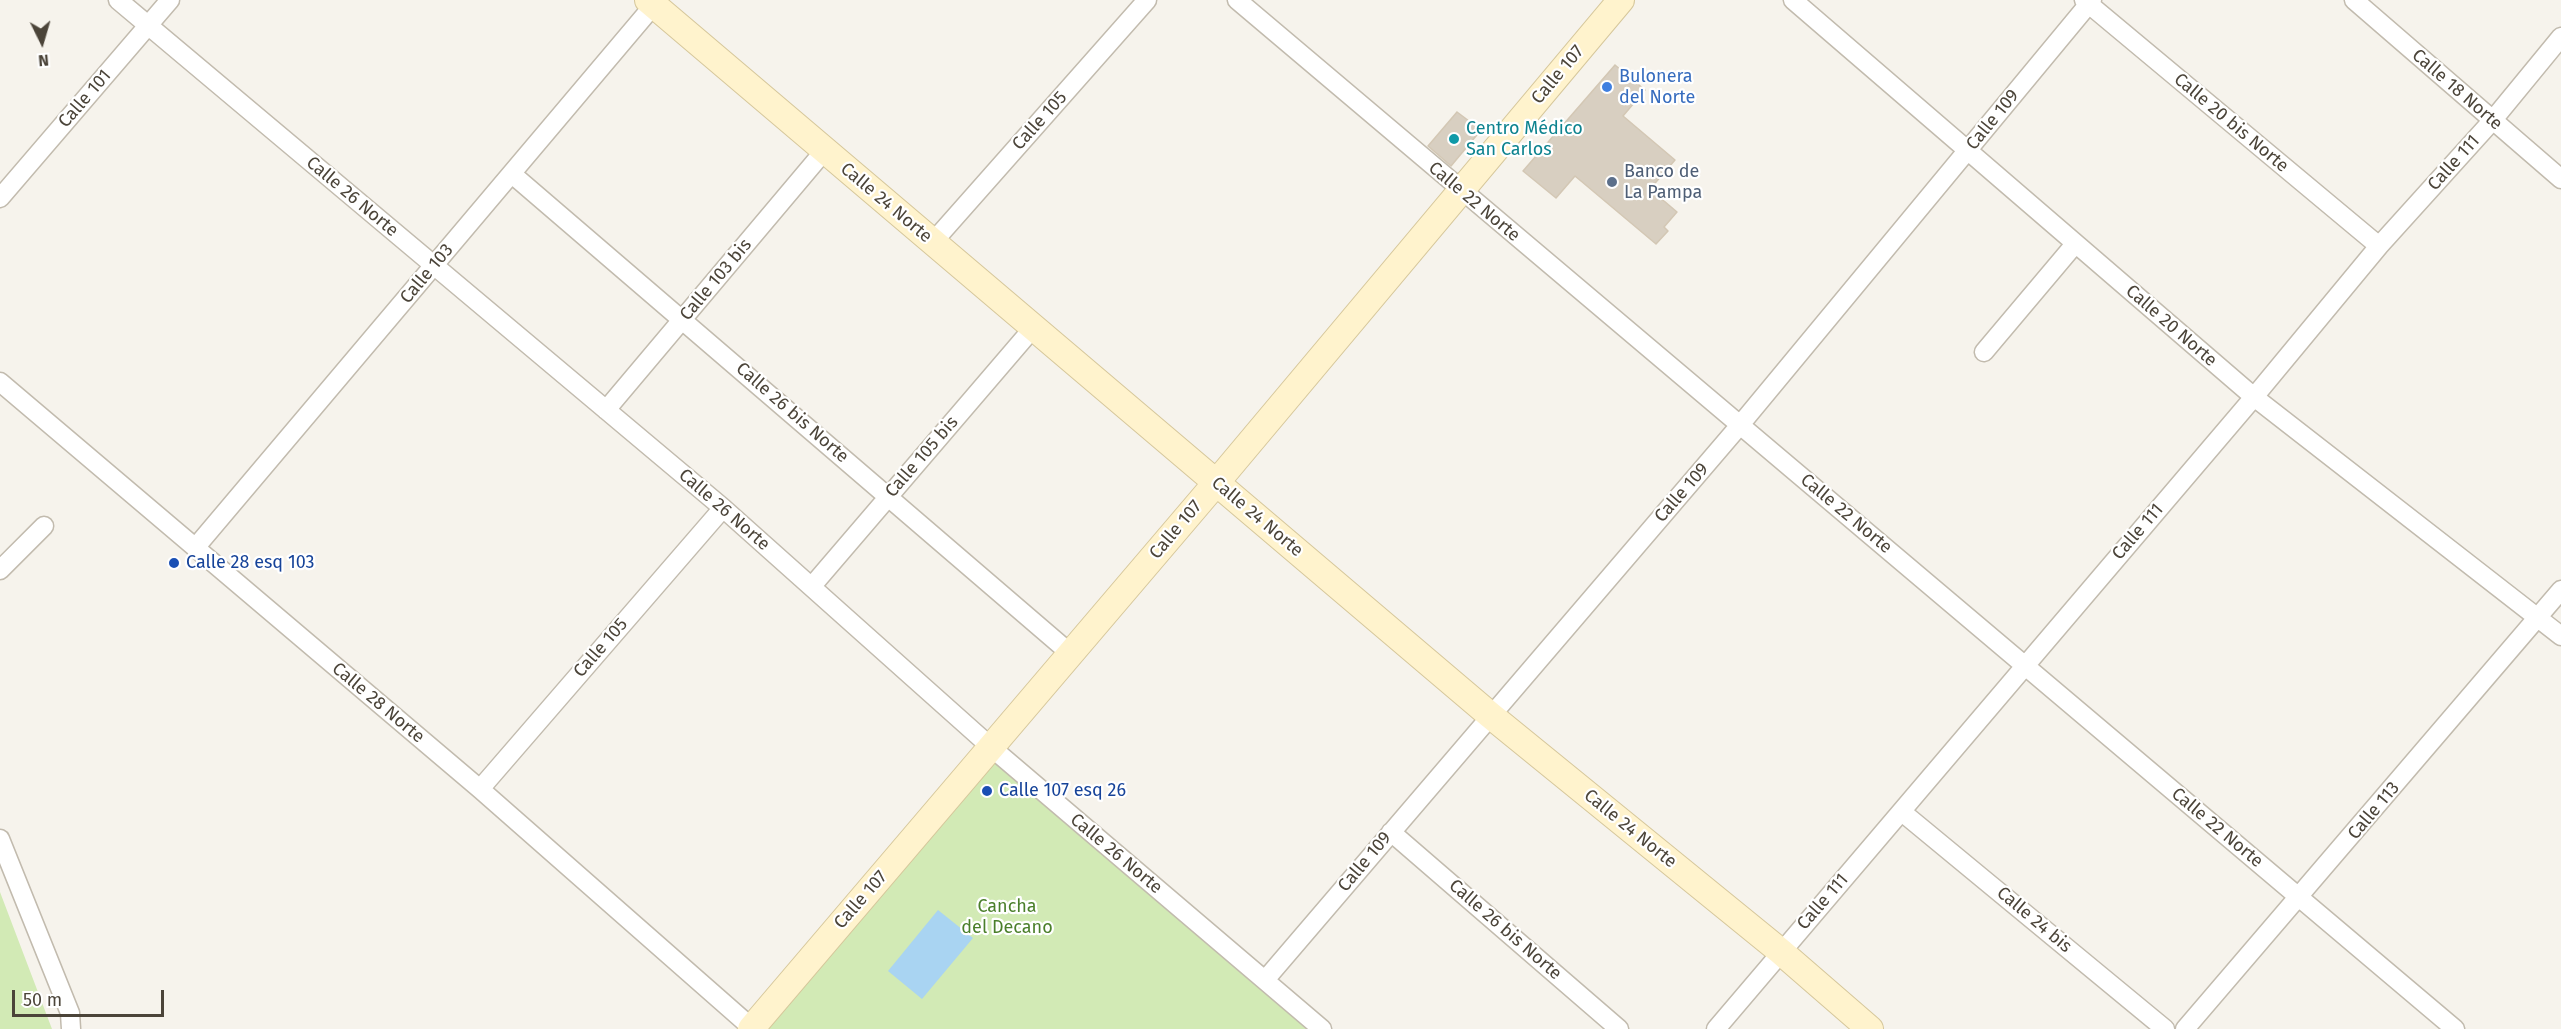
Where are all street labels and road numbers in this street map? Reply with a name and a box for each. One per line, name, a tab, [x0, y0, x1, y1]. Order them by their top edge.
street label: Calle 107	[1527, 41, 1589, 109]
street label: Calle 18 Norte	[2407, 45, 2507, 135]
street label: Calle 101	[54, 66, 116, 132]
street label: Calle 20 bis Norte	[2169, 69, 2293, 177]
street label: Calle 109	[1962, 85, 2024, 155]
street label: Calle 105	[1008, 87, 1072, 155]
street label: Calle 111	[2423, 131, 2485, 195]
street label: Calle 26 Norte	[302, 152, 402, 242]
street label: Calle 22 Norte	[1424, 157, 1524, 247]
street label: Calle 24 Norte	[836, 158, 936, 248]
street label: Calle 103 bis	[676, 235, 756, 325]
street label: Calle 103	[396, 240, 458, 308]
street label: Calle 20 Norte	[2121, 280, 2221, 372]
street label: Calle 26 bis Norte	[731, 358, 853, 468]
street label: Calle 105 bis	[881, 412, 963, 502]
street label: Calle 109	[1650, 459, 1714, 527]
street label: Calle 26 Norte	[674, 465, 774, 555]
street label: Calle 22 Norte	[1796, 469, 1896, 559]
street label: Calle 24 Norte	[1207, 472, 1307, 562]
street label: Calle 107	[1145, 496, 1207, 564]
street label: Calle 111	[2108, 499, 2168, 565]
street label: Calle 105	[569, 614, 633, 682]
street label: Calle 28 Norte	[327, 658, 429, 748]
street label: Calle 113	[2344, 778, 2404, 844]
street label: Calle 22 Norte	[2167, 783, 2267, 873]
street label: Calle 24 Norte	[1579, 785, 1681, 873]
street label: Calle 26 Norte	[1066, 809, 1166, 899]
street label: Calle 109	[1334, 828, 1396, 896]
street label: Calle 107	[830, 866, 892, 934]
street label: Calle 111	[1793, 869, 1853, 935]
street label: Calle 26 bis Norte	[1444, 875, 1566, 985]
street label: Calle 24 bis	[1992, 882, 2076, 958]

